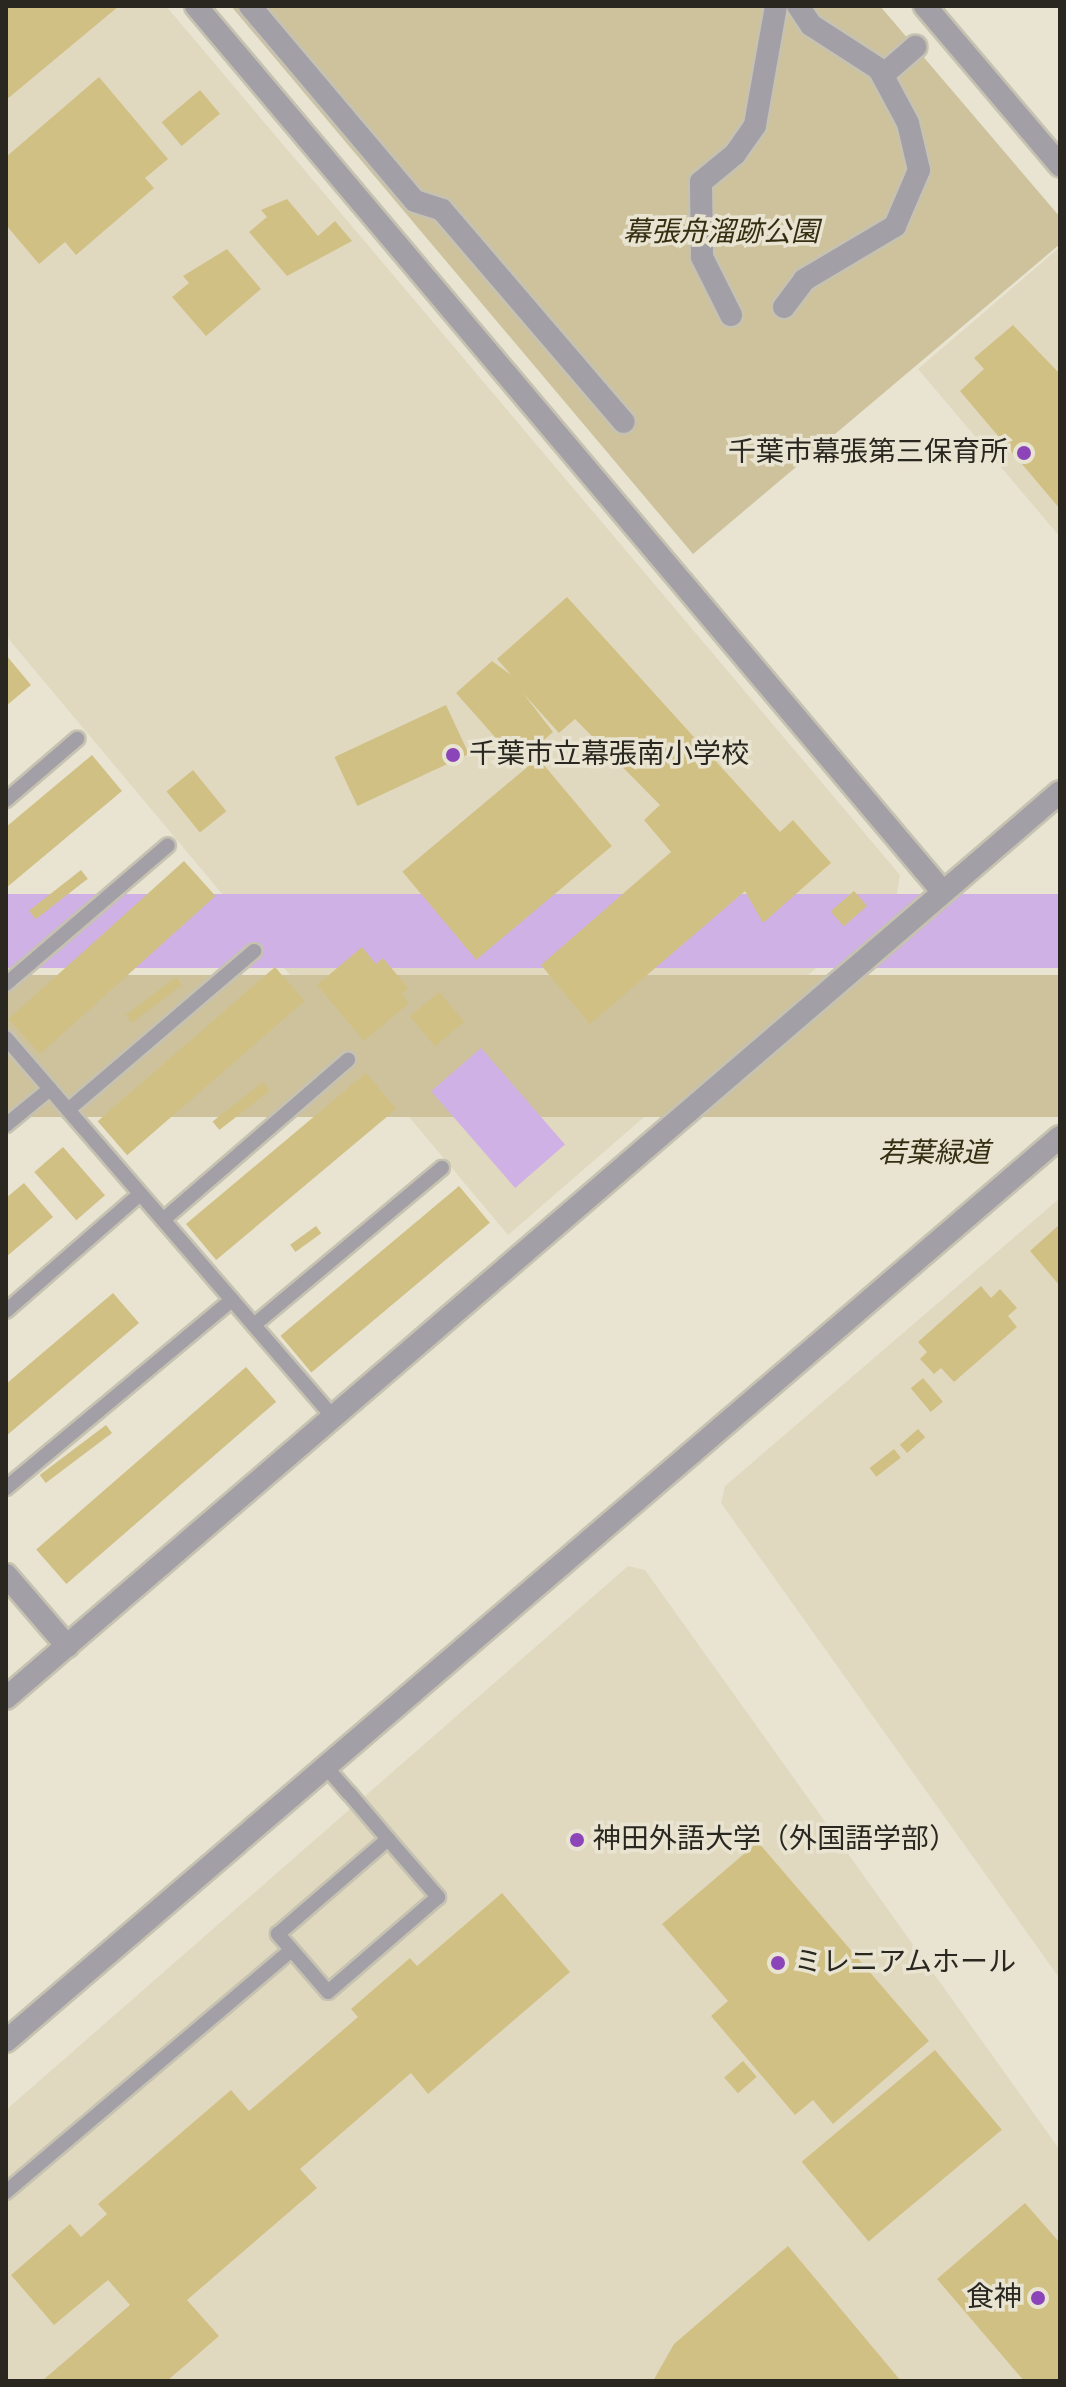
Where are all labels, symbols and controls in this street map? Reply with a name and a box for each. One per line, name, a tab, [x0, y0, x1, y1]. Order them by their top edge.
park label: 幕張舟溜跡公園	[623, 216, 819, 250]
place label: 千葉市幕張第三保育所	[728, 436, 1008, 470]
marker: 千葉市幕張第三保育所	[1015, 444, 1033, 462]
place label: 千葉市立幕張南小学校	[469, 738, 749, 772]
marker: 千葉市立幕張南小学校	[444, 746, 462, 764]
park label: 若葉緑道	[878, 1137, 990, 1171]
place label: 神田外語大学（外国語学部）	[593, 1823, 957, 1857]
marker: 神田外語大学（外国語学部）	[568, 1831, 586, 1849]
place label: ミレニアムホール	[794, 1946, 1018, 1980]
marker: ミレニアムホール	[769, 1954, 787, 1972]
place label: 食神	[966, 2281, 1022, 2315]
marker: 食神	[1029, 2289, 1047, 2307]

